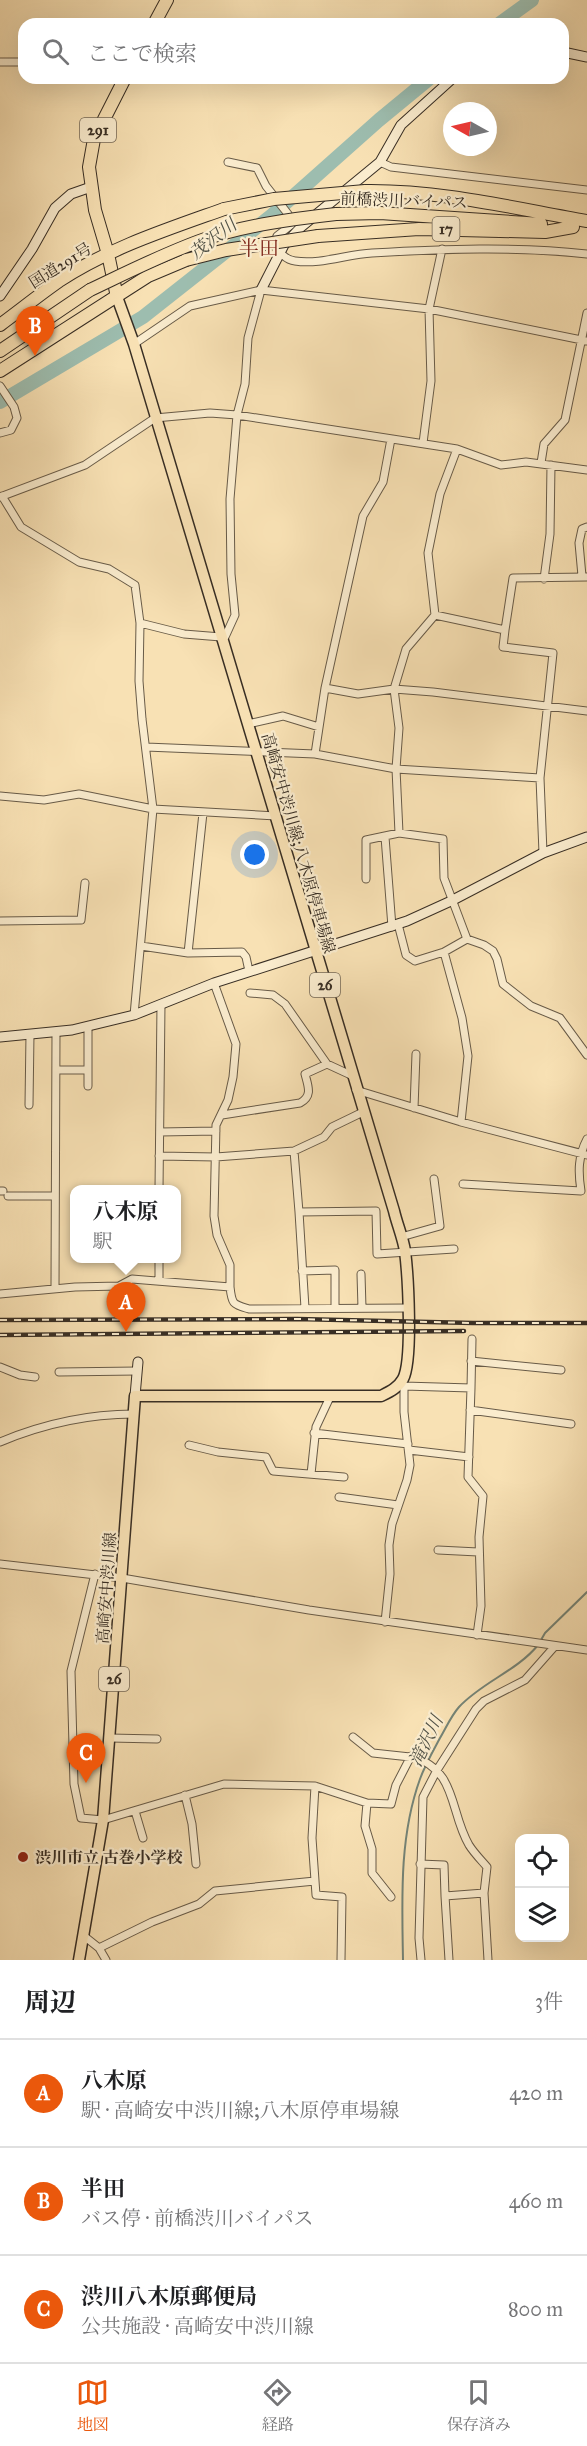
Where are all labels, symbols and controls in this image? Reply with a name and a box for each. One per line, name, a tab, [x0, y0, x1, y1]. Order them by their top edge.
search box	[18, 18, 569, 84]
icon: search	[39, 35, 72, 68]
text: ここで検索	[87, 40, 197, 67]
north arrow	[443, 102, 497, 156]
road number: 291	[80, 118, 116, 142]
street label: 前橋渋川バイパス	[340, 189, 468, 212]
water label: 茂沢川	[185, 212, 243, 264]
road number: 17	[432, 217, 460, 241]
district label: 半田	[239, 236, 279, 260]
street label: 国道291号	[25, 239, 95, 292]
pin: B	[15, 306, 54, 356]
street label: 高崎安中渋川線;八木原停車場線	[258, 731, 339, 956]
your location	[240, 840, 269, 869]
road number: 26	[310, 973, 340, 997]
popup	[70, 1185, 181, 1263]
text: 八木原	[92, 1198, 159, 1225]
text: 駅	[92, 1229, 112, 1253]
pin: A	[106, 1282, 146, 1332]
street label: 高崎安中渋川線	[93, 1532, 120, 1645]
road number: 26	[99, 1667, 129, 1691]
water label: 滝沢川	[404, 1710, 449, 1770]
pin: C	[66, 1734, 106, 1783]
map controls	[515, 1834, 569, 1942]
button: locate	[515, 1834, 569, 1888]
place label: 渋川市立 古巻小学校	[35, 1848, 183, 1867]
marker: 渋川市立 古巻小学校	[16, 1850, 30, 1864]
button: layers	[515, 1888, 569, 1942]
text: 周辺	[24, 1986, 76, 2018]
text: 3件	[535, 1989, 563, 2013]
text: 八木原	[81, 2067, 147, 2094]
text: A	[37, 2081, 50, 2105]
text: 420 m	[509, 2081, 563, 2105]
text: 駅 · 高崎安中渋川線;八木原停車場線	[81, 2098, 400, 2122]
text: 半田	[81, 2175, 125, 2202]
text: B	[37, 2189, 50, 2213]
text: 460 m	[509, 2189, 563, 2213]
text: バス停 · 前橋渋川バイパス	[81, 2206, 314, 2230]
text: 渋川八木原郵便局	[81, 2283, 257, 2310]
text: C	[37, 2297, 50, 2321]
text: 800 m	[508, 2297, 563, 2321]
text: 公共施設 · 高崎安中渋川線	[81, 2314, 314, 2338]
tab: 地図	[76, 2376, 109, 2435]
tab: 経路	[261, 2376, 294, 2435]
tab: 保存済み	[447, 2376, 511, 2435]

